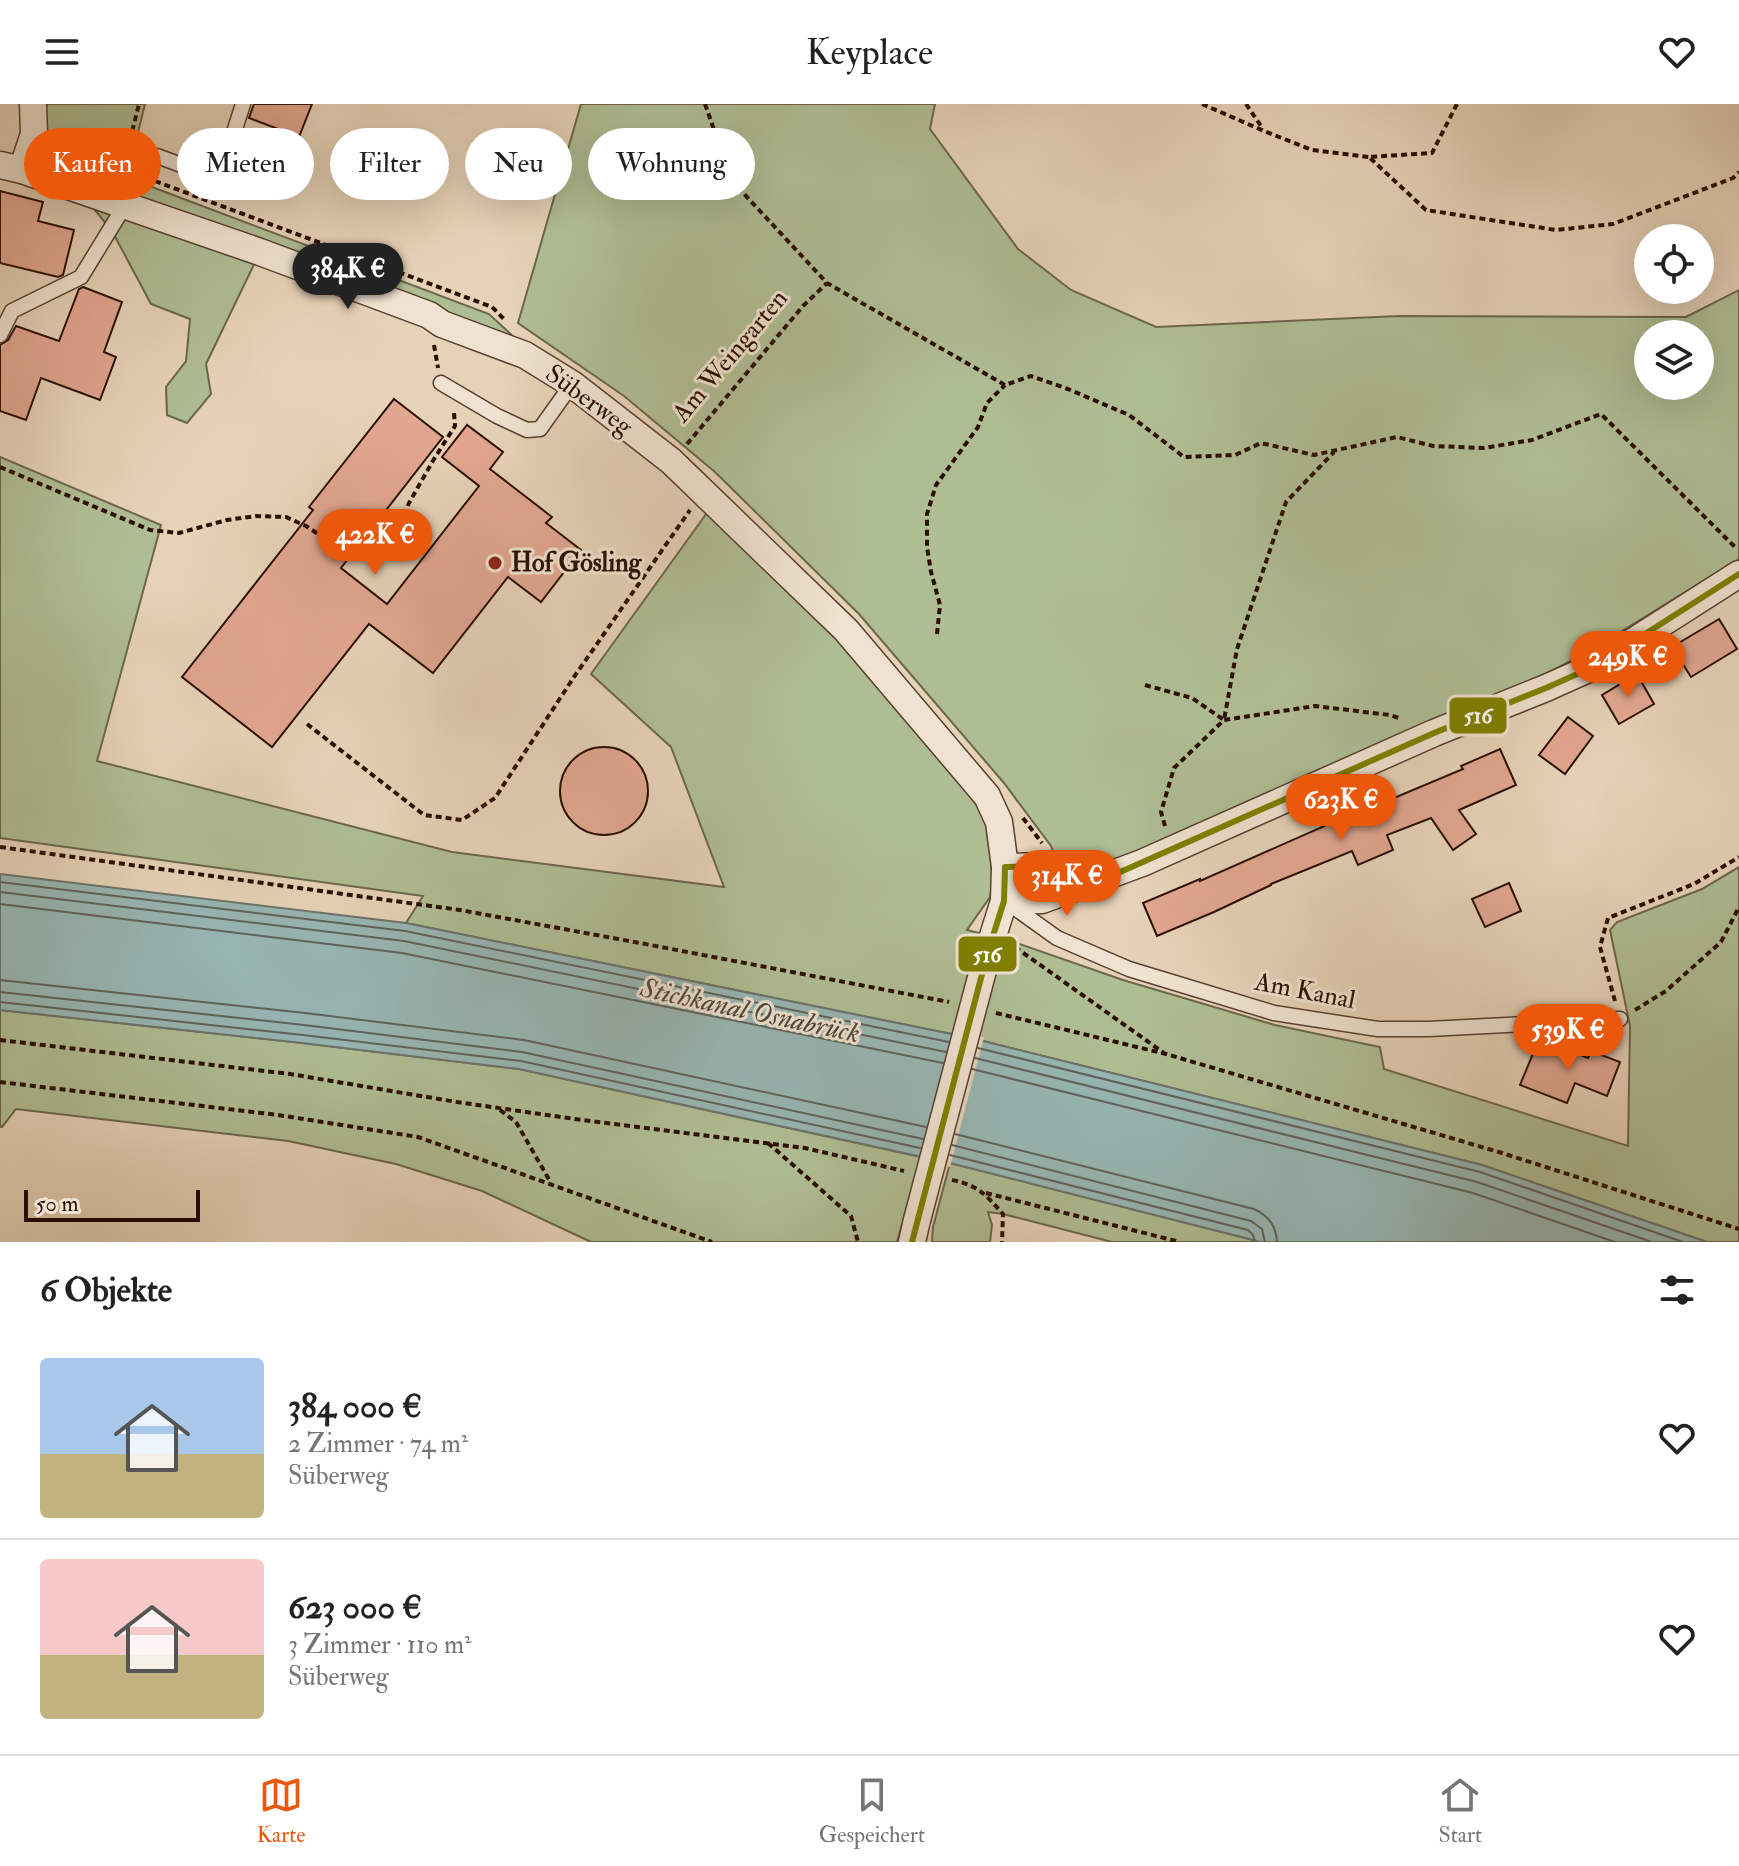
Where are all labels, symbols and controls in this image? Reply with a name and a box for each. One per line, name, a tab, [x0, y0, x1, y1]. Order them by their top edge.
icon: menu	[40, 30, 84, 74]
text: Keyplace	[806, 30, 933, 75]
icon: heart	[1655, 30, 1699, 74]
chip: Kaufen	[24, 128, 161, 200]
chip: Mieten	[177, 128, 314, 200]
chip: Filter	[330, 128, 449, 200]
chip: Neu	[465, 128, 572, 200]
chip: Wohnung	[588, 128, 755, 200]
map controls	[1634, 224, 1714, 400]
button: locate	[1634, 224, 1714, 304]
pin: 384K €	[283, 243, 413, 311]
text: 384K €	[310, 253, 386, 285]
street label: Am Weingarten	[665, 283, 795, 430]
button: layers	[1634, 320, 1714, 400]
street label: Süberweg	[539, 358, 640, 443]
pin: 422K €	[310, 509, 440, 577]
text: 422K €	[335, 519, 415, 551]
place label: Hof Gösling	[511, 547, 643, 580]
marker: Hof Gösling	[486, 554, 504, 572]
pin: 249K €	[1563, 631, 1693, 699]
text: 249K €	[1588, 641, 1668, 673]
line badge: 516	[1448, 696, 1508, 735]
text: 516	[1464, 702, 1494, 730]
pin: 623K €	[1276, 774, 1406, 842]
text: 623K €	[1303, 784, 1379, 816]
pin: 314K €	[1002, 850, 1132, 918]
text: 314K €	[1031, 860, 1103, 892]
line badge: 516	[957, 935, 1018, 973]
text: 516	[973, 941, 1003, 969]
street label: Am Kanal	[1251, 965, 1358, 1016]
water label: Stichkanal Osnabrück	[636, 970, 863, 1051]
pin: 539K €	[1503, 1004, 1633, 1072]
text: 539K €	[1531, 1014, 1605, 1046]
scale bar	[24, 1186, 200, 1222]
text: 50 m	[36, 1190, 78, 1218]
icon: filters	[1655, 1268, 1699, 1312]
text: 6 Objekte	[40, 1269, 172, 1312]
text: 384 000 €	[288, 1385, 422, 1428]
icon: home	[104, 1390, 200, 1486]
icon: heart	[1655, 1416, 1699, 1460]
text: 2 Zimmer · 74 m²	[288, 1428, 468, 1460]
text: Süberweg	[288, 1460, 389, 1492]
text: 623 000 €	[288, 1586, 422, 1629]
icon: home	[104, 1591, 200, 1687]
icon: heart	[1655, 1617, 1699, 1661]
text: 3 Zimmer · 110 m²	[288, 1629, 471, 1661]
text: Süberweg	[288, 1661, 389, 1693]
tab: Karte	[257, 1773, 306, 1849]
tab: Gespeichert	[819, 1773, 925, 1849]
tab: Start	[1438, 1773, 1482, 1849]

